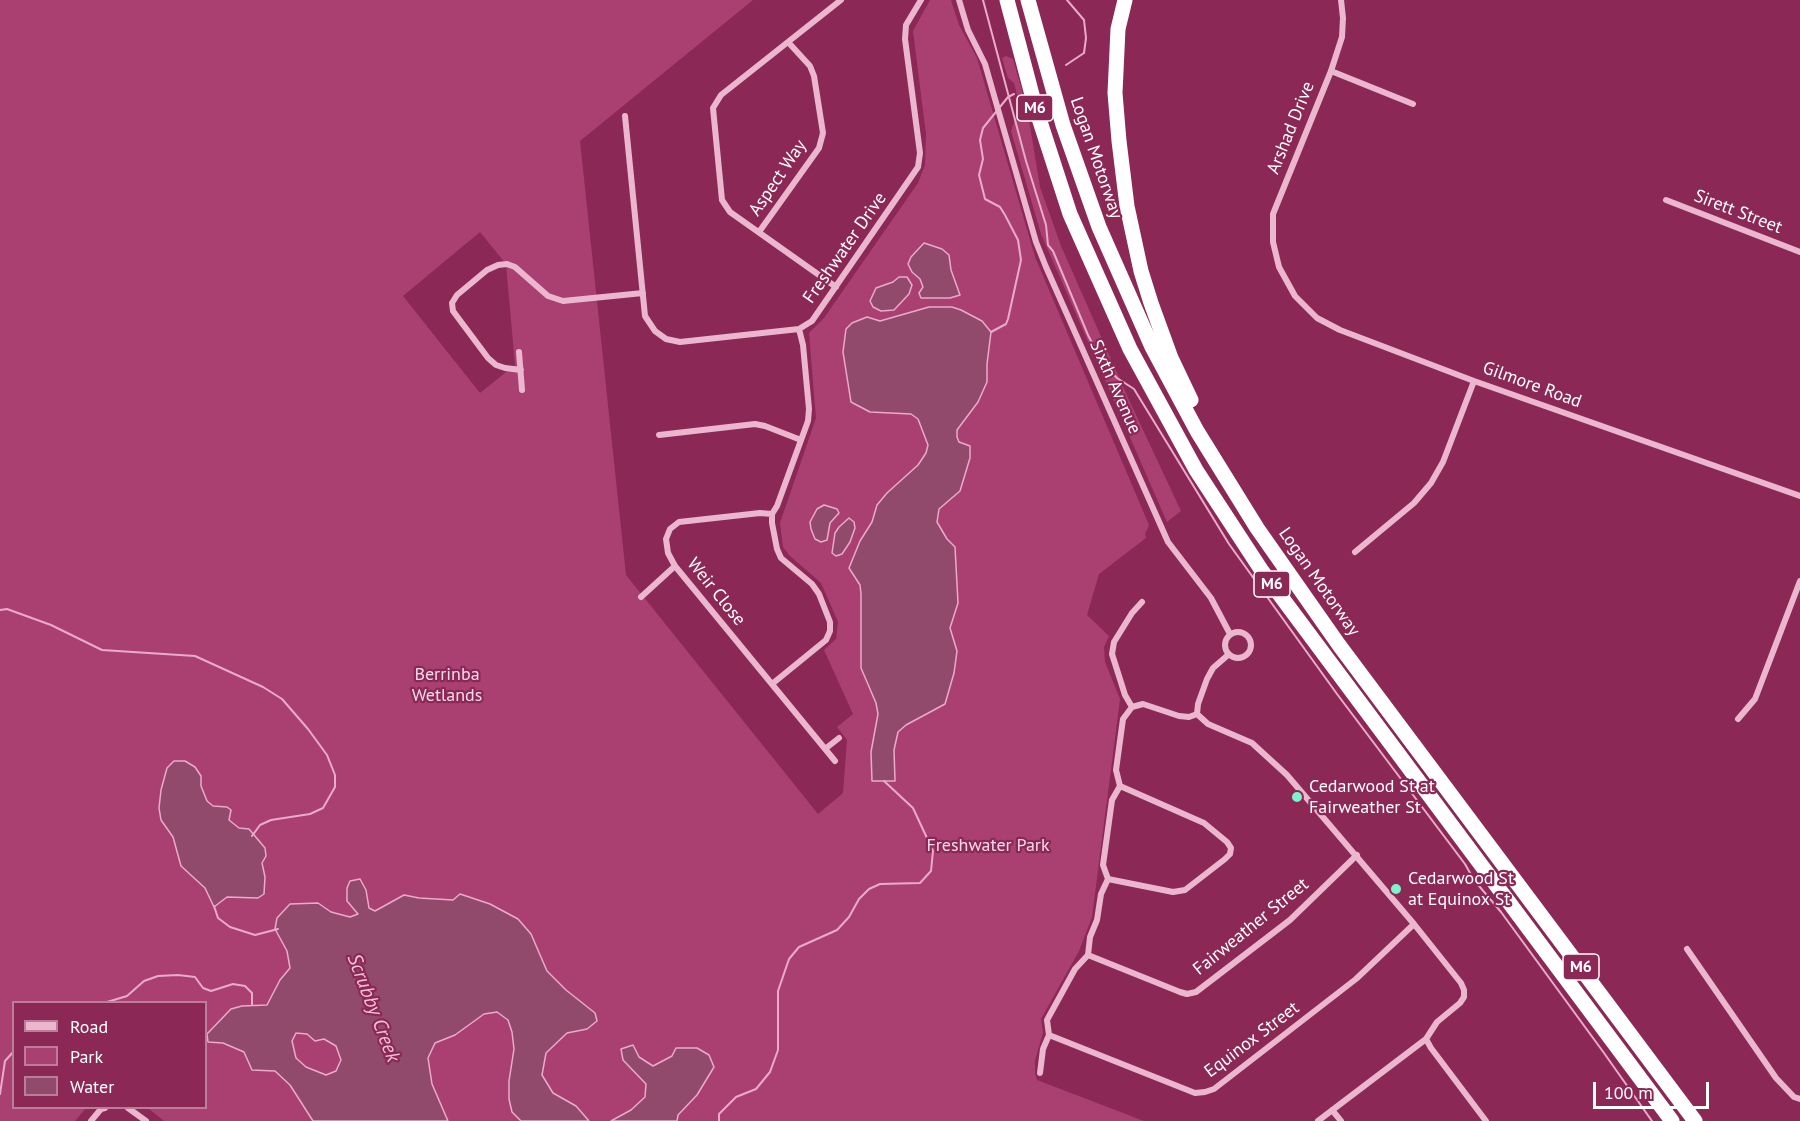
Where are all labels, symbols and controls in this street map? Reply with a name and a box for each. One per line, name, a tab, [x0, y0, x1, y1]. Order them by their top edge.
street label: Arshad Drive	[1263, 79, 1319, 177]
street label: Logan Motorway	[1065, 94, 1127, 222]
road number: M6	[1017, 95, 1053, 121]
street label: Aspect Way	[745, 136, 811, 220]
street label: Sirett Street	[1691, 185, 1785, 239]
street label: Freshwater Drive	[799, 188, 891, 308]
street label: Sixth Avenue	[1085, 337, 1145, 437]
street label: Gilmore Road	[1480, 357, 1584, 413]
street label: Logan Motorway	[1274, 524, 1364, 640]
street label: Weir Close	[682, 554, 750, 630]
road number: M6	[1254, 571, 1290, 597]
park label: Berrinba Wetlands	[412, 664, 482, 706]
place label: Cedarwood St at Fairweather St	[1309, 776, 1435, 818]
marker: Cedarwood St at Fairweather St	[1290, 790, 1304, 804]
park label: Freshwater Park	[926, 835, 1050, 857]
place label: Cedarwood St at Equinox St	[1408, 868, 1514, 910]
street label: Fairweather Street	[1189, 874, 1313, 980]
marker: Cedarwood St at Equinox St	[1389, 882, 1403, 896]
water label: Scrubby Creek	[341, 950, 405, 1066]
road number: M6	[1563, 954, 1599, 980]
street label: Equinox Street	[1200, 997, 1304, 1083]
legend	[12, 1001, 207, 1109]
text: Road	[70, 1015, 108, 1038]
text: Park	[70, 1045, 103, 1068]
scale bar	[1596, 1070, 1712, 1108]
text: Water	[70, 1075, 114, 1098]
text: 100 m	[1604, 1081, 1653, 1104]

